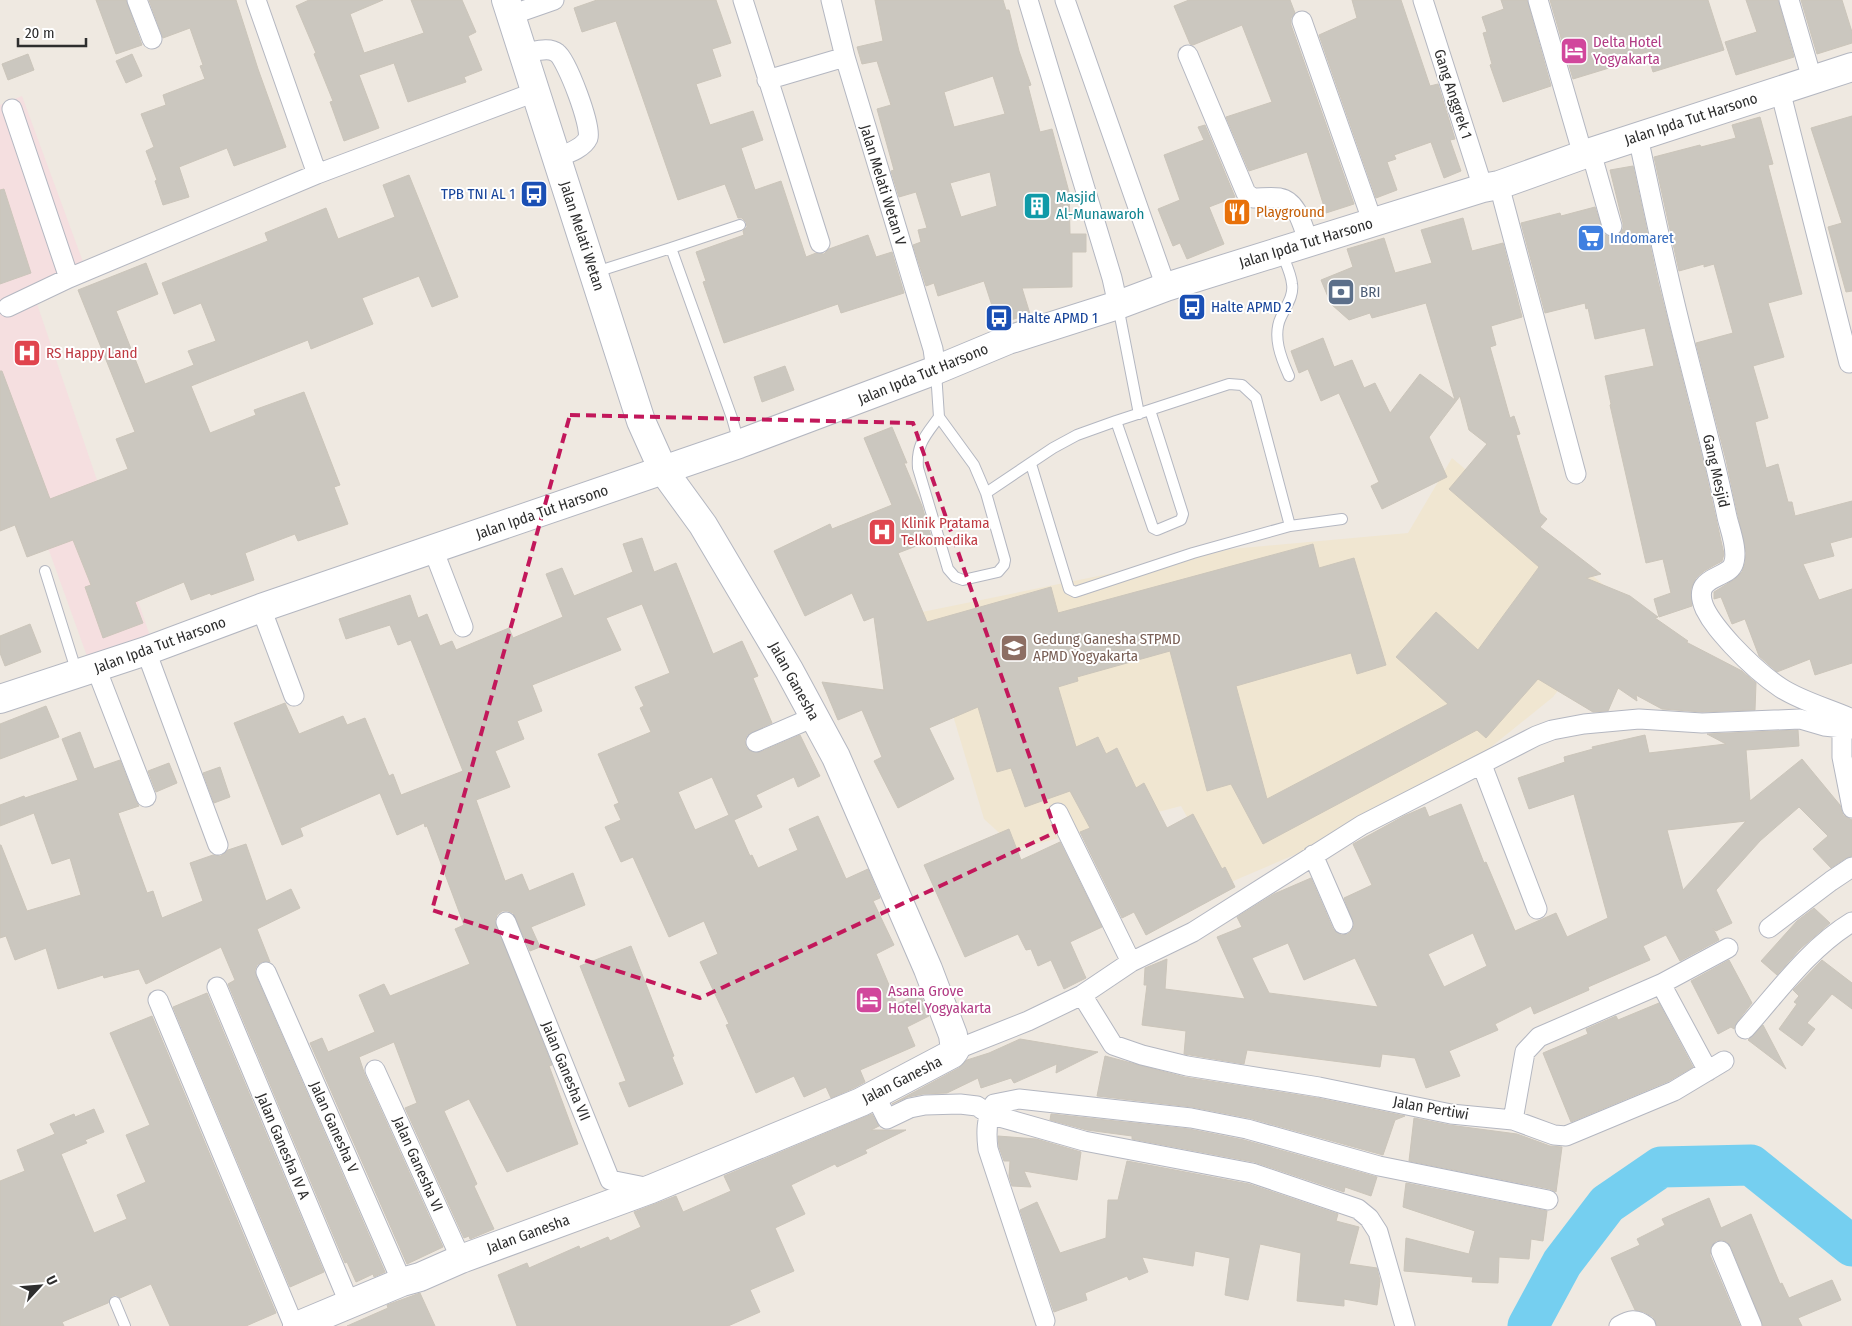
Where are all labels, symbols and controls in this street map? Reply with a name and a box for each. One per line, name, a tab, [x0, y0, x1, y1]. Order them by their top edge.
scale bar	[18, 15, 85, 47]
text: 20 m	[25, 24, 55, 42]
place label: Delta Hotel Yogyakarta	[1593, 33, 1662, 68]
hotel icon: Delta Hotel Yogyakarta	[1559, 36, 1589, 66]
street label: Gang Anggrek 1	[1430, 47, 1476, 141]
street label: Jalan Ipda Tut Harsono	[1622, 89, 1760, 149]
street label: Jalan Melati Wetan V	[856, 123, 910, 248]
bus stop icon: TPB TNI AL 1	[519, 179, 549, 209]
street label: Jalan Melati Wetan	[556, 179, 608, 293]
place label: TPB TNI AL 1	[441, 185, 515, 203]
place label: Masjid Al-Munawaroh	[1056, 188, 1145, 223]
building icon: Masjid Al-Munawaroh	[1022, 191, 1052, 221]
restaurant icon: Playground	[1222, 197, 1252, 227]
place label: Playground	[1256, 203, 1325, 221]
street label: Jalan Ipda Tut Harsono	[1237, 214, 1375, 272]
supermarket icon: Indomaret	[1576, 223, 1606, 253]
place label: Indomaret	[1610, 229, 1674, 247]
bank icon: BRI	[1326, 277, 1356, 307]
place label: BRI	[1360, 283, 1380, 301]
bus stop icon: Halte APMD 2	[1177, 292, 1207, 322]
place label: Halte APMD 2	[1211, 298, 1292, 316]
bus stop icon: Halte APMD 1	[984, 303, 1014, 333]
place label: Halte APMD 1	[1018, 309, 1098, 327]
hospital icon: RS Happy Land	[12, 338, 42, 368]
street label: Jalan Ipda Tut Harsono	[855, 340, 991, 408]
place label: RS Happy Land	[46, 344, 137, 362]
street label: Gang Mesjid	[1699, 433, 1733, 509]
street label: Jalan Ipda Tut Harsono	[473, 481, 611, 543]
place label: Klinik Pratama Telkomedika	[901, 514, 990, 549]
hospital icon: Klinik Pratama Telkomedika	[867, 517, 897, 547]
street label: Jalan Ipda Tut Harsono	[92, 613, 228, 677]
place label: Gedung Ganesha STPMD APMD Yogyakarta	[1033, 630, 1181, 665]
school or university icon: Gedung Ganesha STPMD APMD Yogyakarta	[999, 633, 1029, 663]
street label: Jalan Ganesha	[765, 639, 823, 723]
place label: Asana Grove Hotel Yogyakarta	[888, 982, 991, 1017]
hotel icon: Asana Grove Hotel Yogyakarta	[854, 985, 884, 1015]
street label: Jalan Ganesha VII	[538, 1019, 594, 1123]
street label: Jalan Ganesha	[859, 1052, 945, 1108]
street label: Jalan Ganesha V	[306, 1079, 362, 1176]
street label: Jalan Ganesha IV A	[253, 1090, 313, 1202]
street label: Jalan Pertiwi	[1392, 1093, 1470, 1123]
street label: Jalan Ganesha VI	[389, 1114, 447, 1214]
street label: Jalan Ganesha	[484, 1211, 572, 1257]
north arrow	[15, 1261, 65, 1311]
text: U	[42, 1273, 61, 1288]

